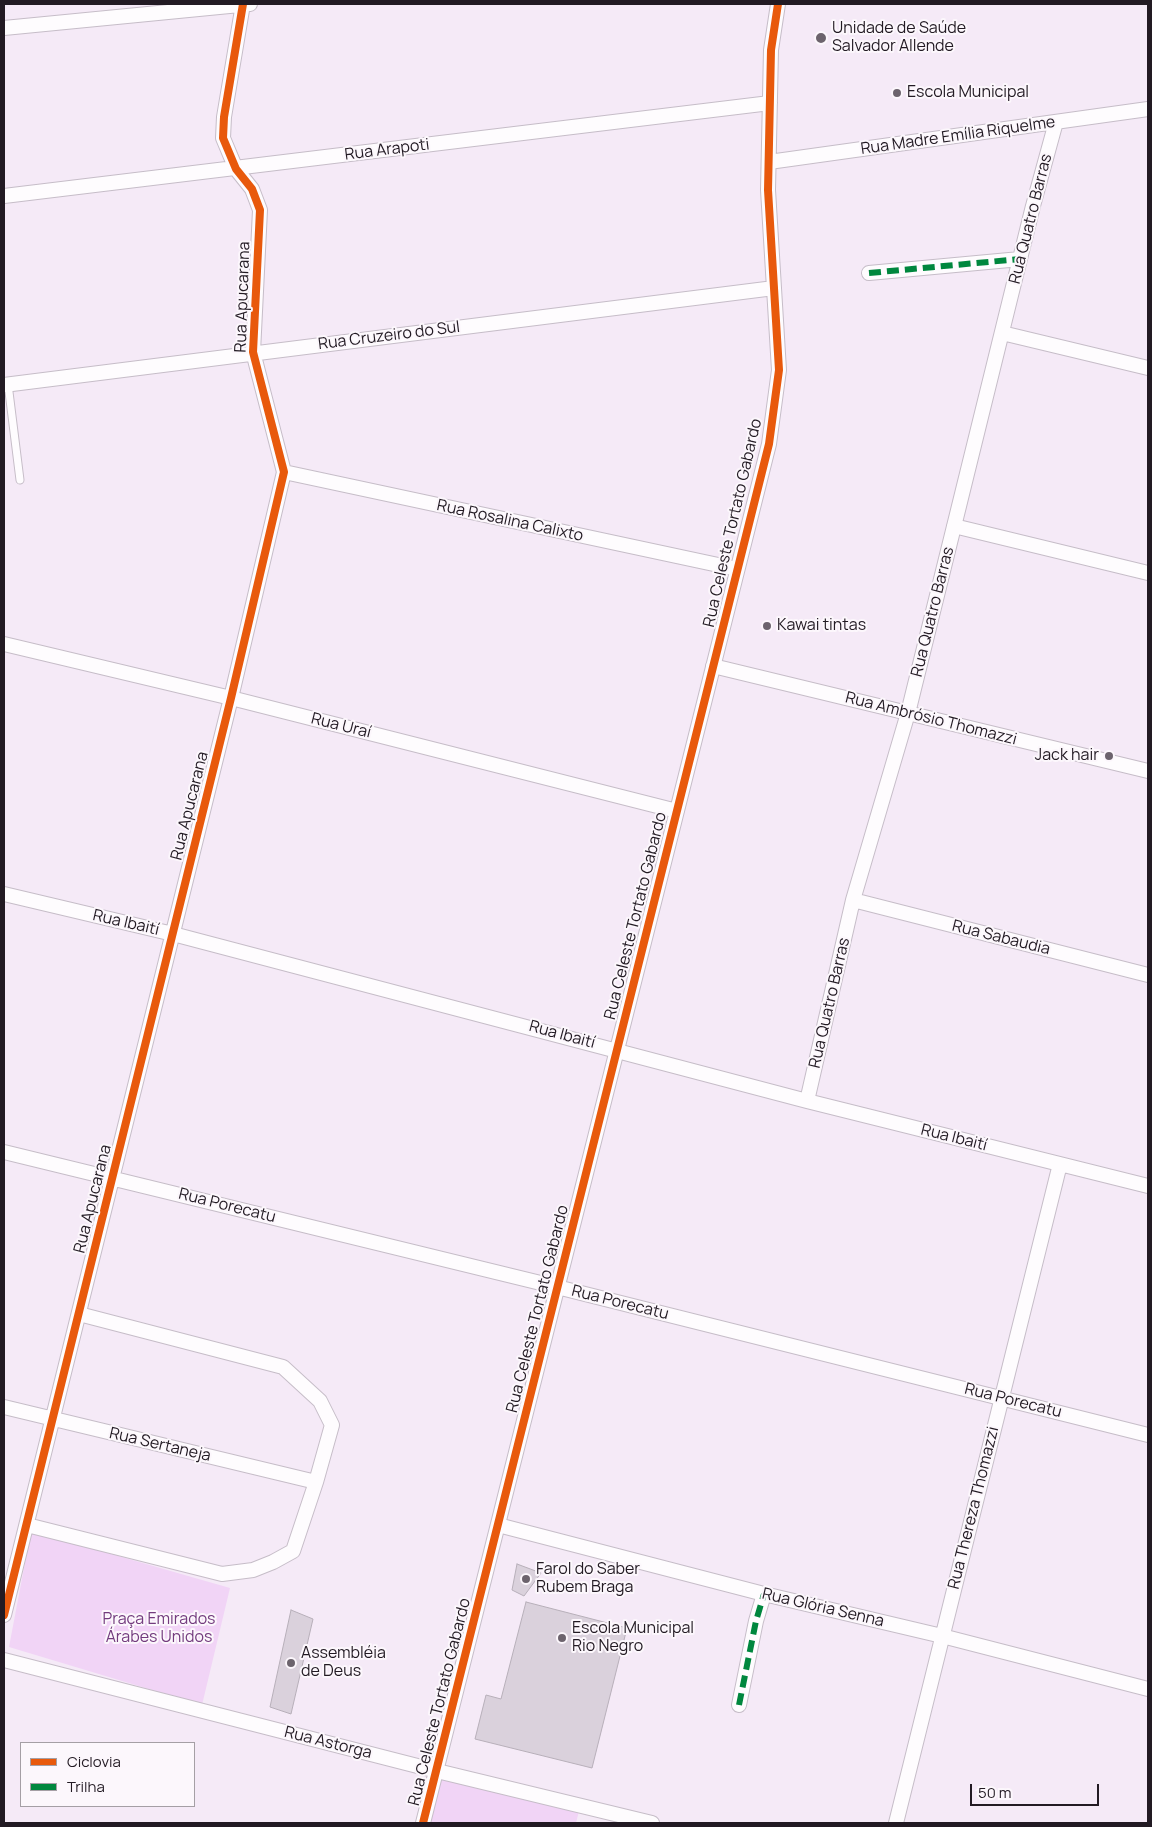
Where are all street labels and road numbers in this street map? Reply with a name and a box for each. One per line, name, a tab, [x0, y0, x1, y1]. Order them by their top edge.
street label: Rua Madre Emília Riquelme	[859, 113, 1057, 159]
street label: Rua Arapoti	[344, 135, 430, 165]
street label: Rua Quatro Barras	[1006, 152, 1056, 286]
street label: Rua Apucarana	[231, 241, 255, 353]
street label: Rua Cruzeiro do Sul	[317, 318, 461, 354]
street label: Rua Celeste Tortato Gabardo	[700, 417, 766, 629]
street label: Rua Rosalina Calixto	[435, 496, 585, 546]
street label: Rua Quatro Barras	[908, 545, 958, 679]
street label: Rua Ambrósio Thomazzi	[843, 688, 1019, 750]
street label: Rua Uraí	[309, 709, 373, 743]
street label: Rua Apucarana	[167, 750, 213, 862]
street label: Rua Celeste Tortato Gabardo	[601, 810, 671, 1022]
street label: Rua Ibaití	[91, 906, 161, 940]
street label: Rua Sabaudia	[950, 917, 1052, 959]
street label: Rua Quatro Barras	[806, 936, 854, 1070]
street label: Rua Ibaití	[527, 1017, 597, 1053]
street label: Rua Ibaití	[919, 1121, 989, 1155]
street label: Rua Apucarana	[70, 1143, 116, 1255]
street label: Rua Porecatu	[176, 1185, 278, 1227]
street label: Rua Celeste Tortato Gabardo	[503, 1203, 573, 1415]
street label: Rua Porecatu	[569, 1282, 671, 1324]
street label: Rua Porecatu	[962, 1380, 1064, 1422]
street label: Rua Sertaneja	[107, 1424, 213, 1466]
street label: Rua Thereza Thomazzi	[945, 1425, 1003, 1591]
street label: Rua Glória Senna	[760, 1585, 886, 1631]
street label: Rua Celeste Tortato Gabardo	[405, 1596, 475, 1808]
street label: Rua Astorga	[282, 1723, 374, 1763]

